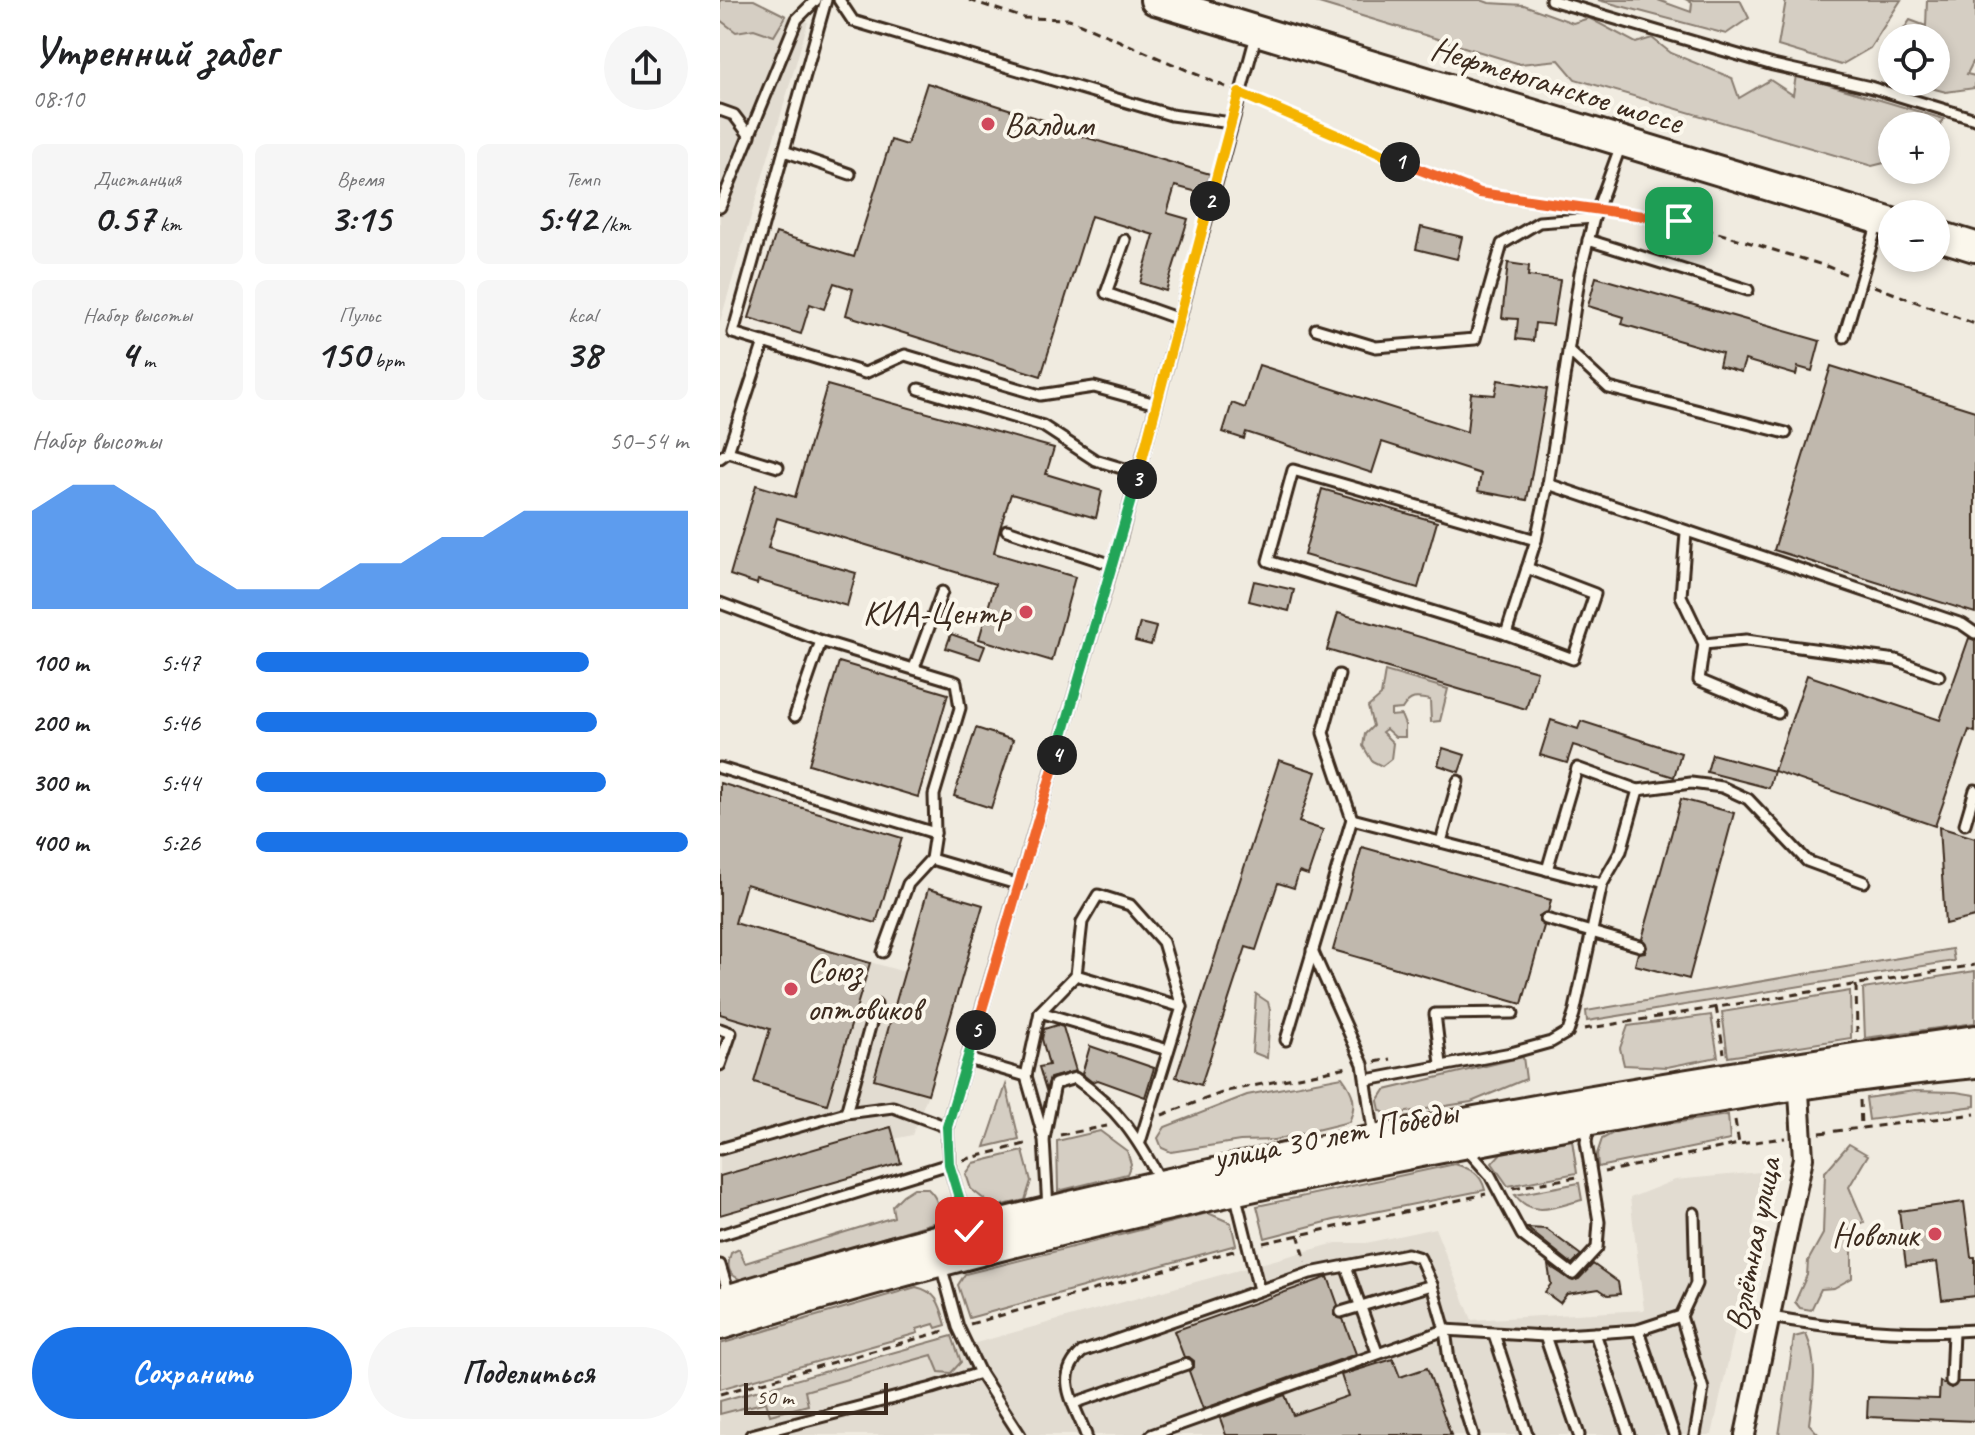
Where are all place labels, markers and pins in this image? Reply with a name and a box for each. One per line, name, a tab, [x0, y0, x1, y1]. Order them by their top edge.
place label: Валдим	[1004, 103, 1095, 146]
marker: Валдим	[979, 115, 997, 133]
pin: 1	[1380, 142, 1420, 182]
pin: 2	[1190, 181, 1230, 221]
pin	[1645, 187, 1713, 255]
pin: 3	[1117, 459, 1157, 499]
place label: КИА-Центр	[863, 591, 1012, 634]
marker: КИА-Центр	[1017, 603, 1035, 621]
pin: 4	[1037, 735, 1077, 775]
place label: Союз оптовиков	[807, 948, 927, 1030]
marker: Союз оптовиков	[782, 980, 800, 998]
pin: 5	[956, 1010, 996, 1050]
pin	[935, 1197, 1003, 1265]
place label: Новолик	[1832, 1213, 1922, 1256]
marker: Новолик	[1926, 1225, 1944, 1243]

